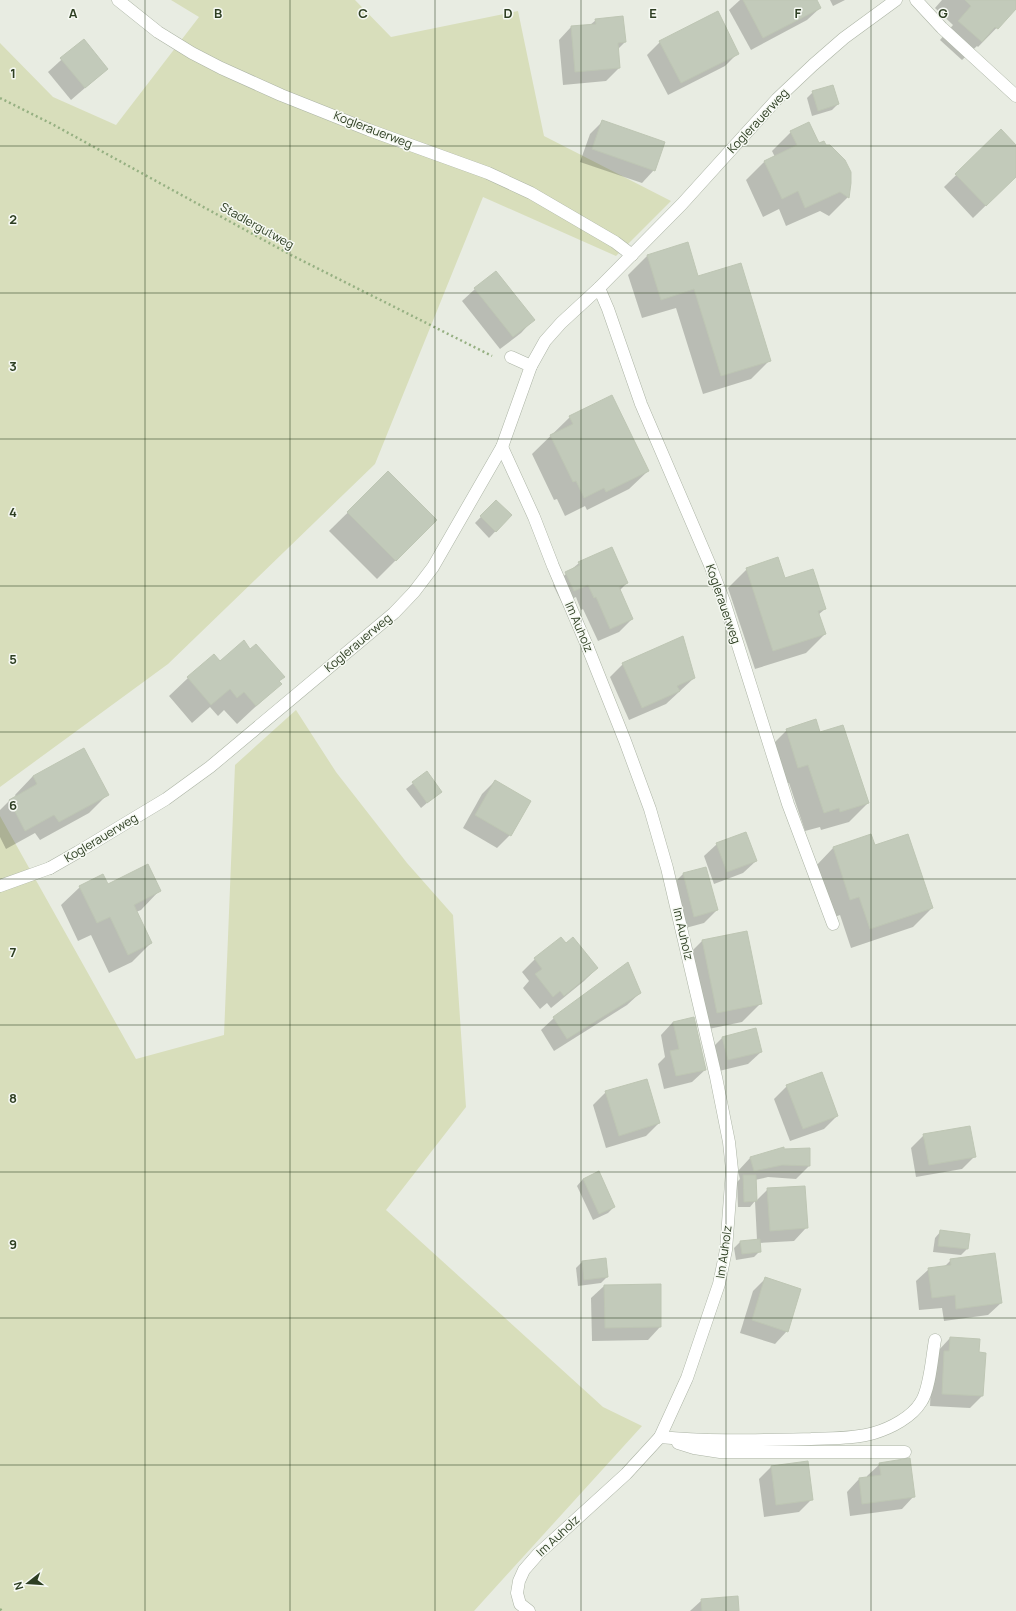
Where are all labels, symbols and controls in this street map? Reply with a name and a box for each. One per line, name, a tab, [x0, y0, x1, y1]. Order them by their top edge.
text: A	[69, 4, 78, 22]
text: B	[214, 4, 222, 22]
text: C	[358, 4, 368, 22]
text: D	[503, 4, 513, 22]
text: E	[649, 4, 657, 22]
text: F	[795, 4, 802, 22]
text: G	[938, 4, 948, 22]
text: 1	[10, 64, 16, 82]
street label: Koglerauerweg	[723, 85, 792, 157]
street label: Koglerauerweg	[331, 107, 415, 152]
street label: Stadlergutweg	[217, 198, 297, 253]
text: 2	[9, 210, 17, 228]
text: 3	[9, 357, 17, 375]
text: 4	[9, 503, 17, 521]
street label: Koglerauerweg	[702, 562, 745, 646]
street label: Im Auholz	[561, 599, 598, 655]
street label: Koglerauerweg	[320, 609, 395, 676]
text: 5	[9, 650, 17, 668]
text: 6	[9, 796, 17, 814]
street label: Koglerauerweg	[61, 809, 141, 866]
street label: Im Auholz	[669, 906, 698, 962]
text: 7	[10, 943, 17, 961]
text: 8	[9, 1089, 17, 1107]
street label: Im Auholz	[711, 1224, 736, 1280]
text: 9	[9, 1235, 17, 1253]
street label: Im Auholz	[532, 1511, 583, 1560]
north arrow	[8, 1563, 48, 1603]
text: N	[10, 1580, 26, 1592]

